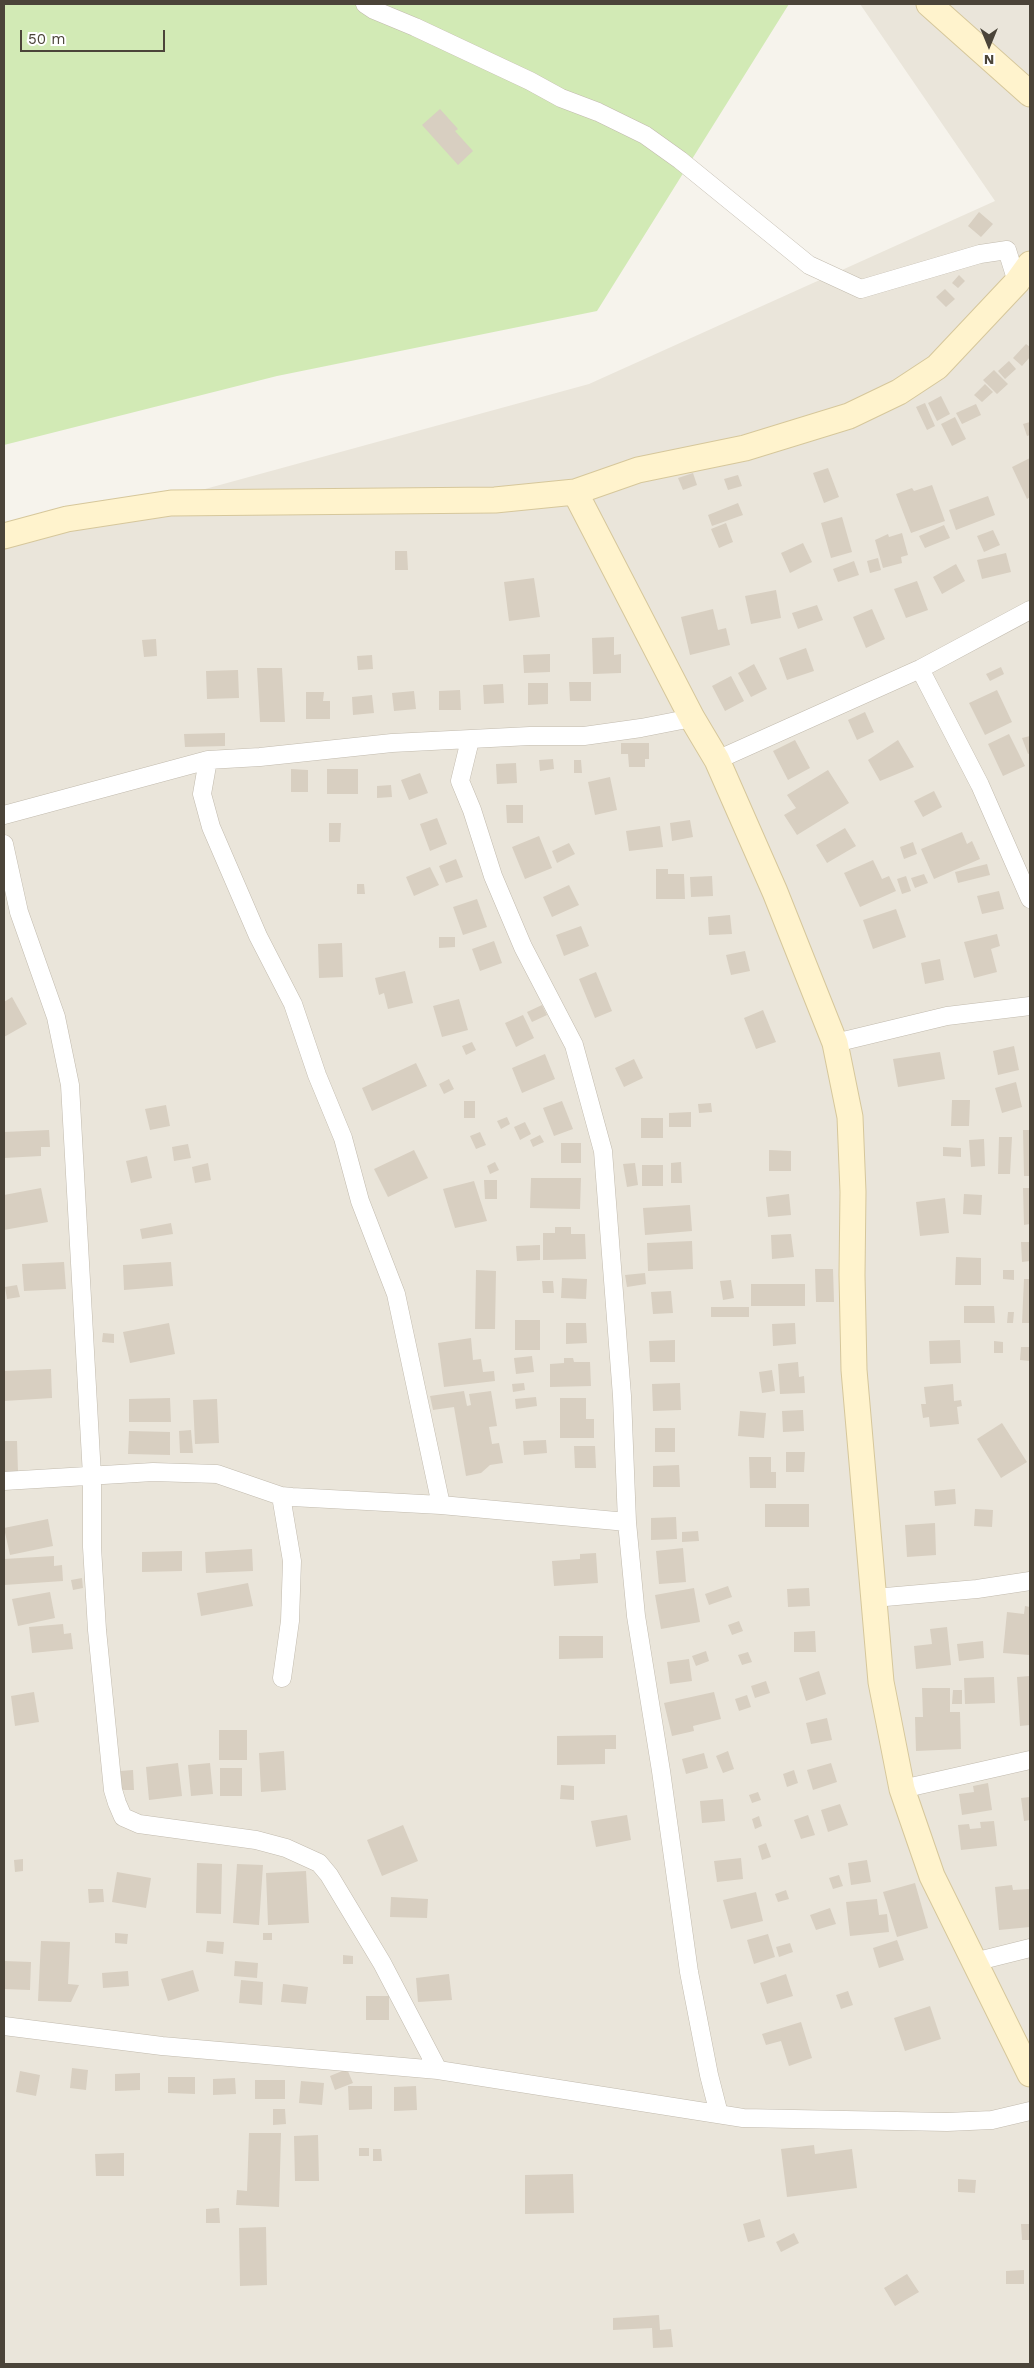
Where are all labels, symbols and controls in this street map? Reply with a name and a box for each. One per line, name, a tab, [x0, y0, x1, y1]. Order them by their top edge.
scale bar	[22, 20, 168, 52]
north arrow	[964, 20, 1014, 70]
text: 50 m	[28, 30, 65, 48]
text: N	[984, 52, 994, 68]

